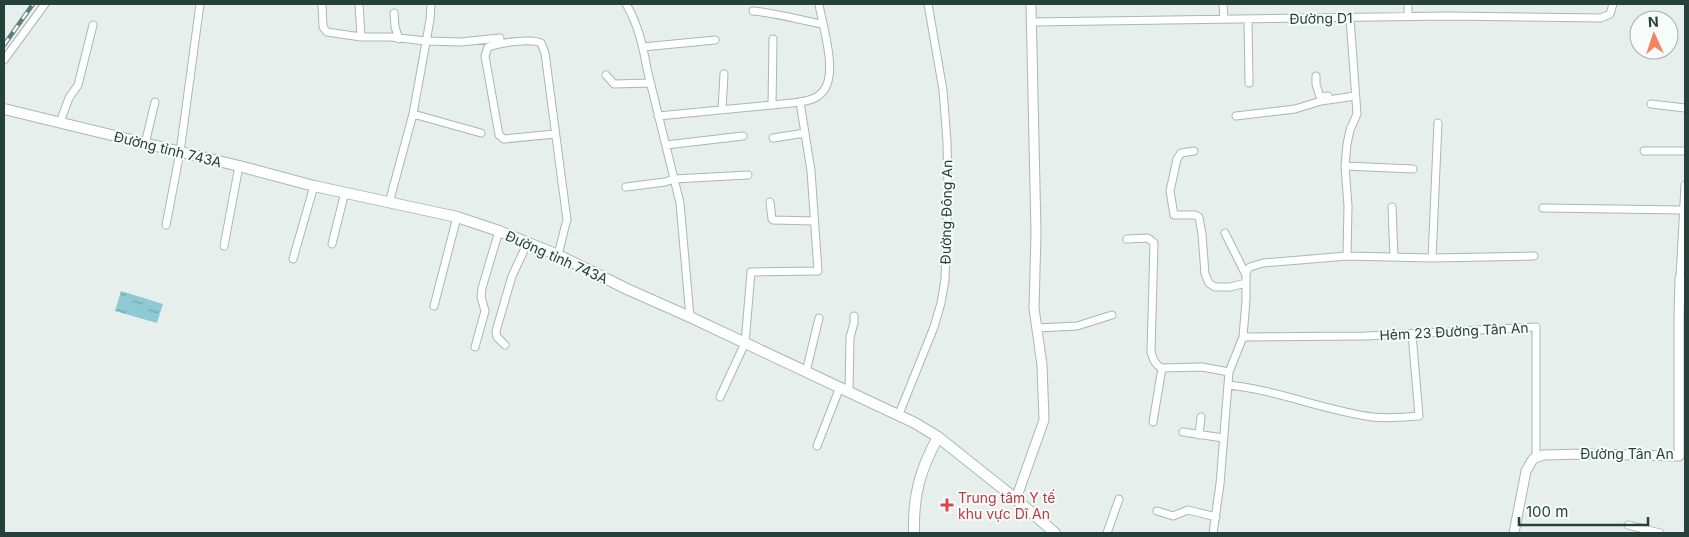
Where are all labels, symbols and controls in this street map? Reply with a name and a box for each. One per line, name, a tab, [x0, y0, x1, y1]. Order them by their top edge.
street label: Đường D1	[1289, 9, 1353, 27]
north arrow	[1629, 10, 1679, 60]
text: N	[1648, 13, 1659, 30]
street label: Đường tỉnh 743A	[112, 127, 224, 171]
street label: Đường Đông An	[937, 160, 955, 264]
street label: Đường tỉnh 743A	[503, 227, 611, 287]
street label: Hẻm 23 Đường Tân An	[1379, 319, 1529, 343]
street label: Đường Tân An	[1580, 445, 1674, 462]
place label: Trung tâm Y tế khu vực Dĩ An	[958, 489, 1055, 522]
scale bar	[1519, 494, 1648, 526]
marker: Trung tâm Y tế khu vực Dĩ An	[940, 498, 954, 512]
text: 100 m	[1526, 502, 1568, 521]

